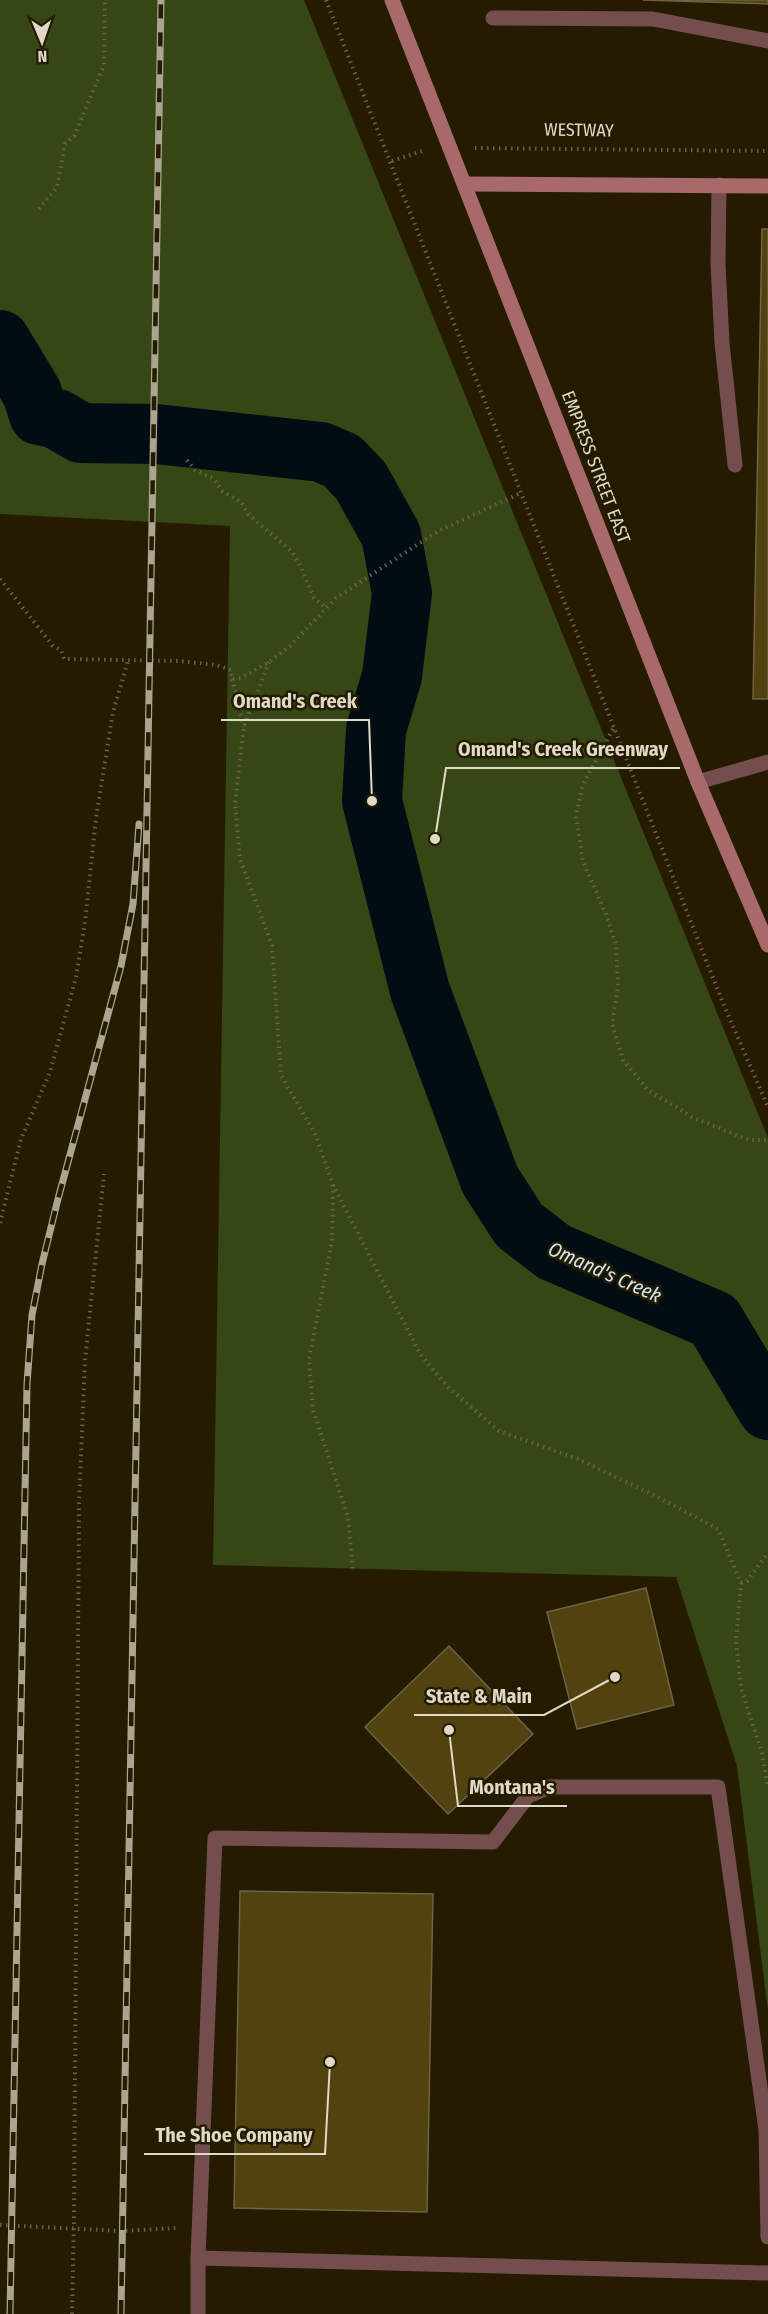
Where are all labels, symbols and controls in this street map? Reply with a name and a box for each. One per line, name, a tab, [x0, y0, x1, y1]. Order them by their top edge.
north arrow	[12, 12, 72, 72]
text: N	[37, 47, 48, 66]
street label: WESTWAY	[544, 118, 614, 142]
street label: EMPRESS STREET EAST	[557, 388, 635, 547]
callout: Omand's Creek	[221, 682, 369, 720]
text: Omand's Creek	[233, 689, 358, 713]
callout: Omand's Creek Greenway	[446, 730, 680, 768]
text: Omand's Creek Greenway	[458, 737, 668, 761]
water label: Omand's Creek	[545, 1236, 665, 1308]
callout: State & Main	[414, 1677, 544, 1715]
text: State & Main	[426, 1684, 532, 1708]
callout: Montana's	[458, 1768, 567, 1806]
text: Montana's	[469, 1775, 555, 1799]
callout: The Shoe Company	[144, 2116, 325, 2154]
text: The Shoe Company	[156, 2123, 313, 2147]

